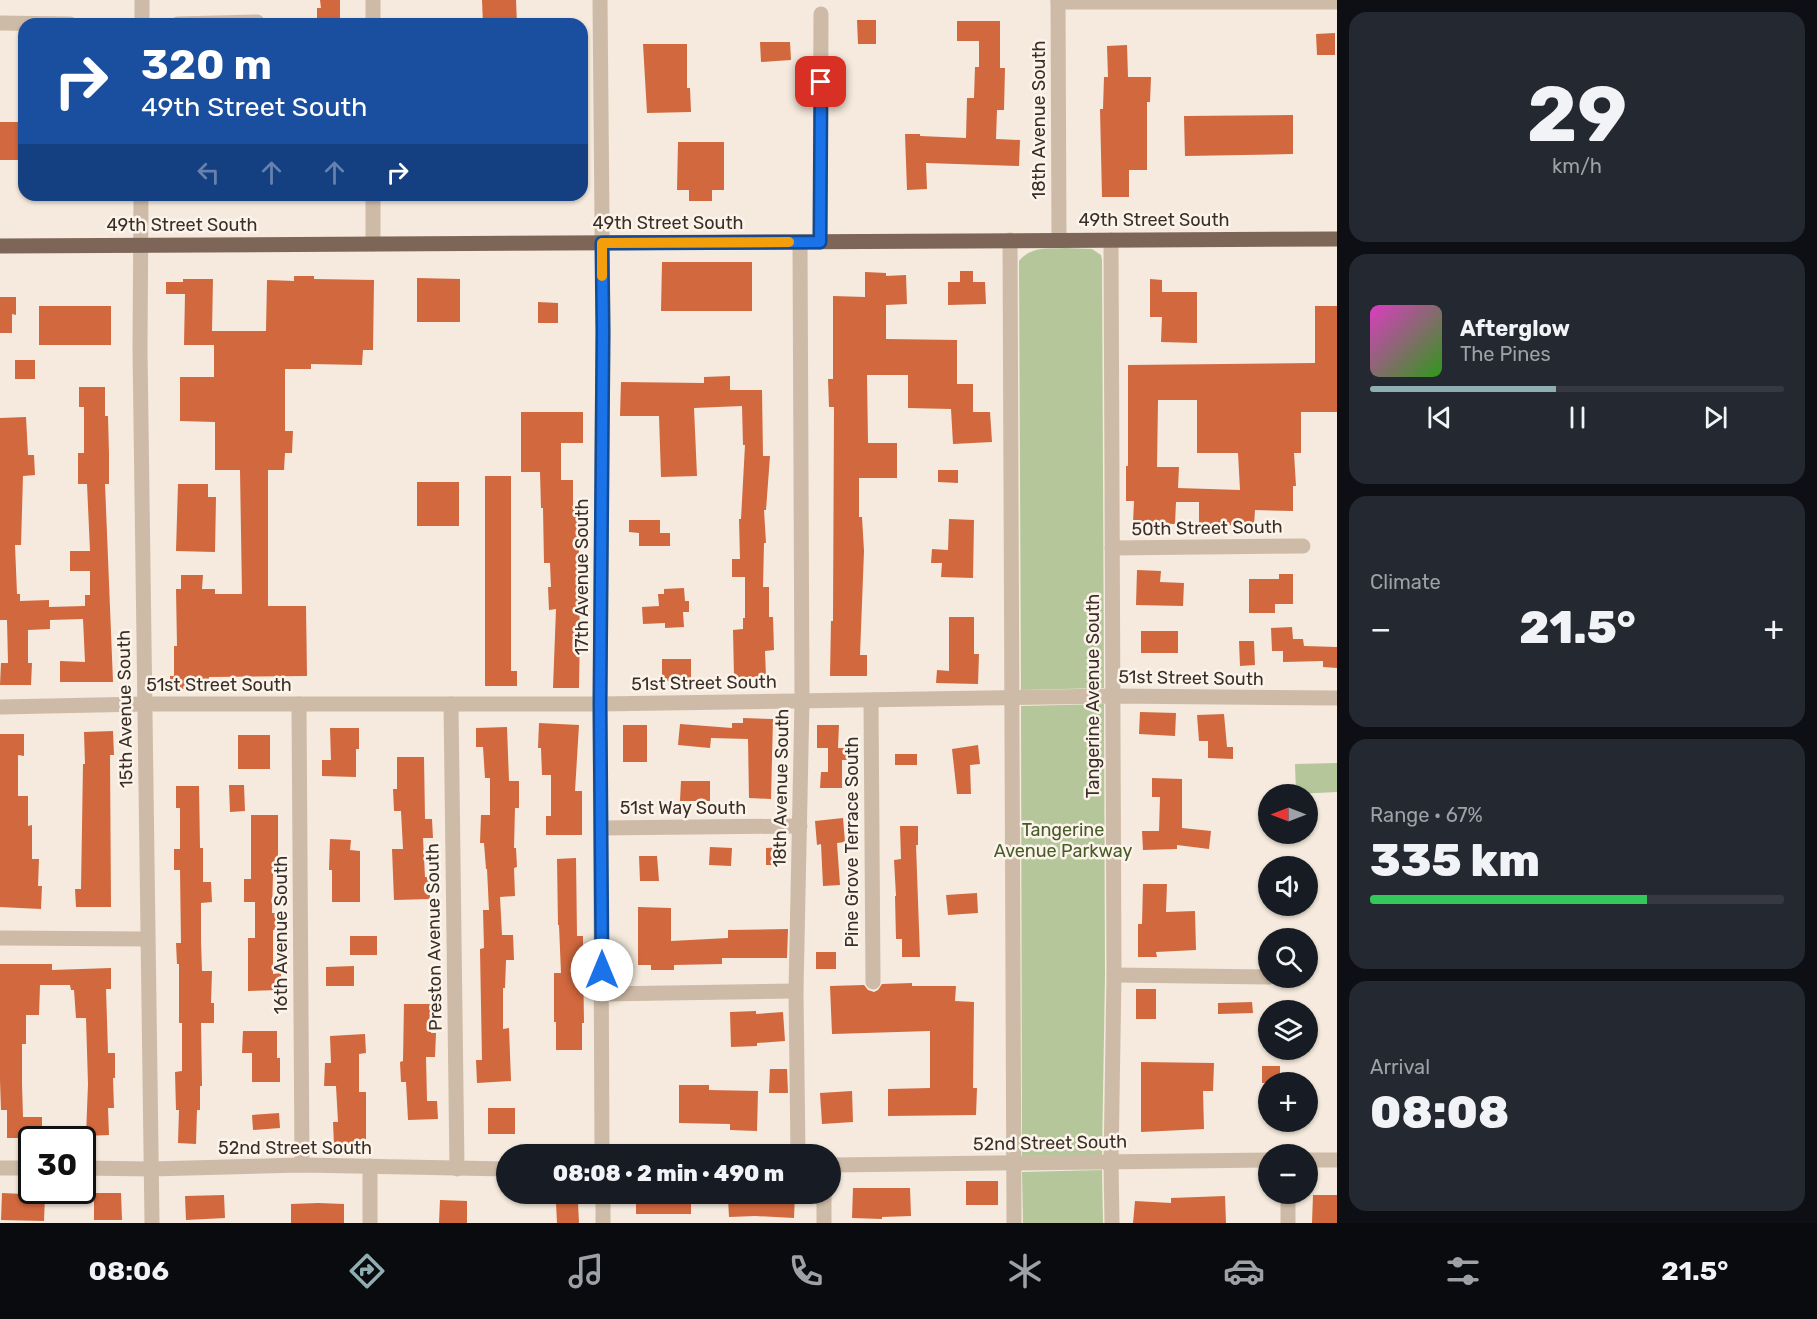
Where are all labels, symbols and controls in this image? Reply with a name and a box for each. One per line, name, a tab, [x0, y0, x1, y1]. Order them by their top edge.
text: 320 m	[141, 40, 272, 90]
street label: 18th Avenue South	[1028, 41, 1050, 199]
icon: right	[42, 42, 120, 120]
pin	[795, 56, 846, 107]
icon: arrive	[804, 65, 837, 98]
text: 29	[1527, 68, 1627, 161]
text: 49th Street South	[141, 91, 367, 123]
text: km/h	[1552, 154, 1602, 178]
icon: left	[192, 156, 225, 189]
icon: ahead	[255, 156, 288, 189]
icon: ahead	[318, 156, 351, 189]
icon: right	[381, 156, 414, 189]
street label: 49th Street South	[1079, 209, 1229, 231]
street label: 49th Street South	[593, 212, 743, 234]
street label: 49th Street South	[107, 214, 257, 236]
text: Afterglow	[1460, 315, 1570, 342]
text: The Pines	[1460, 342, 1551, 366]
icon: previous	[1423, 401, 1456, 434]
icon: pause	[1561, 401, 1594, 434]
icon: next	[1699, 401, 1732, 434]
street label: 17th Avenue South	[571, 499, 593, 655]
street label: 50th Street South	[1131, 516, 1283, 540]
text: Climate	[1370, 570, 1441, 594]
street label: Tangerine Avenue South	[1082, 594, 1104, 798]
text: 21.5°	[1519, 601, 1636, 654]
text: −	[1370, 609, 1391, 648]
text: +	[1763, 609, 1784, 648]
street label: 15th Avenue South	[113, 630, 137, 788]
street label: 51st Street South	[1118, 666, 1264, 690]
street label: 51st Street South	[631, 671, 777, 695]
street label: 51st Street South	[146, 674, 292, 696]
street label: 18th Avenue South	[769, 708, 793, 868]
street label: Pine Grove Terrace South	[841, 737, 863, 947]
north arrow	[1258, 784, 1318, 844]
map controls	[1258, 784, 1318, 1204]
street label: 51st Way South	[620, 797, 746, 819]
text: Range · 67%	[1370, 803, 1483, 827]
park label: Tangerine Avenue Parkway	[994, 819, 1132, 862]
text: 335 km	[1370, 834, 1540, 887]
street label: Preston Avenue South	[421, 843, 447, 1031]
street label: 16th Avenue South	[270, 856, 292, 1014]
button: sound	[1258, 856, 1318, 916]
button: search	[1258, 928, 1318, 988]
position arrow	[570, 938, 634, 1002]
button: layers	[1258, 1000, 1318, 1060]
text: Arrival	[1370, 1055, 1430, 1079]
button: +	[1258, 1072, 1318, 1132]
text: 08:08	[1370, 1086, 1509, 1139]
speed limit sign: 30	[18, 1126, 96, 1204]
street label: 52nd Street South	[973, 1131, 1127, 1155]
street label: 52nd Street South	[218, 1137, 372, 1159]
button: −	[1258, 1144, 1318, 1204]
text: 08:08 · 2 min · 490 m	[553, 1160, 784, 1187]
icon: directions	[346, 1250, 388, 1292]
icon: music	[565, 1250, 607, 1292]
icon: phone	[785, 1250, 827, 1292]
icon: climate	[1004, 1250, 1046, 1292]
icon: car	[1223, 1250, 1265, 1292]
icon: filters	[1442, 1250, 1484, 1292]
text: 08:06	[89, 1255, 169, 1287]
text: 21.5°	[1661, 1255, 1728, 1287]

